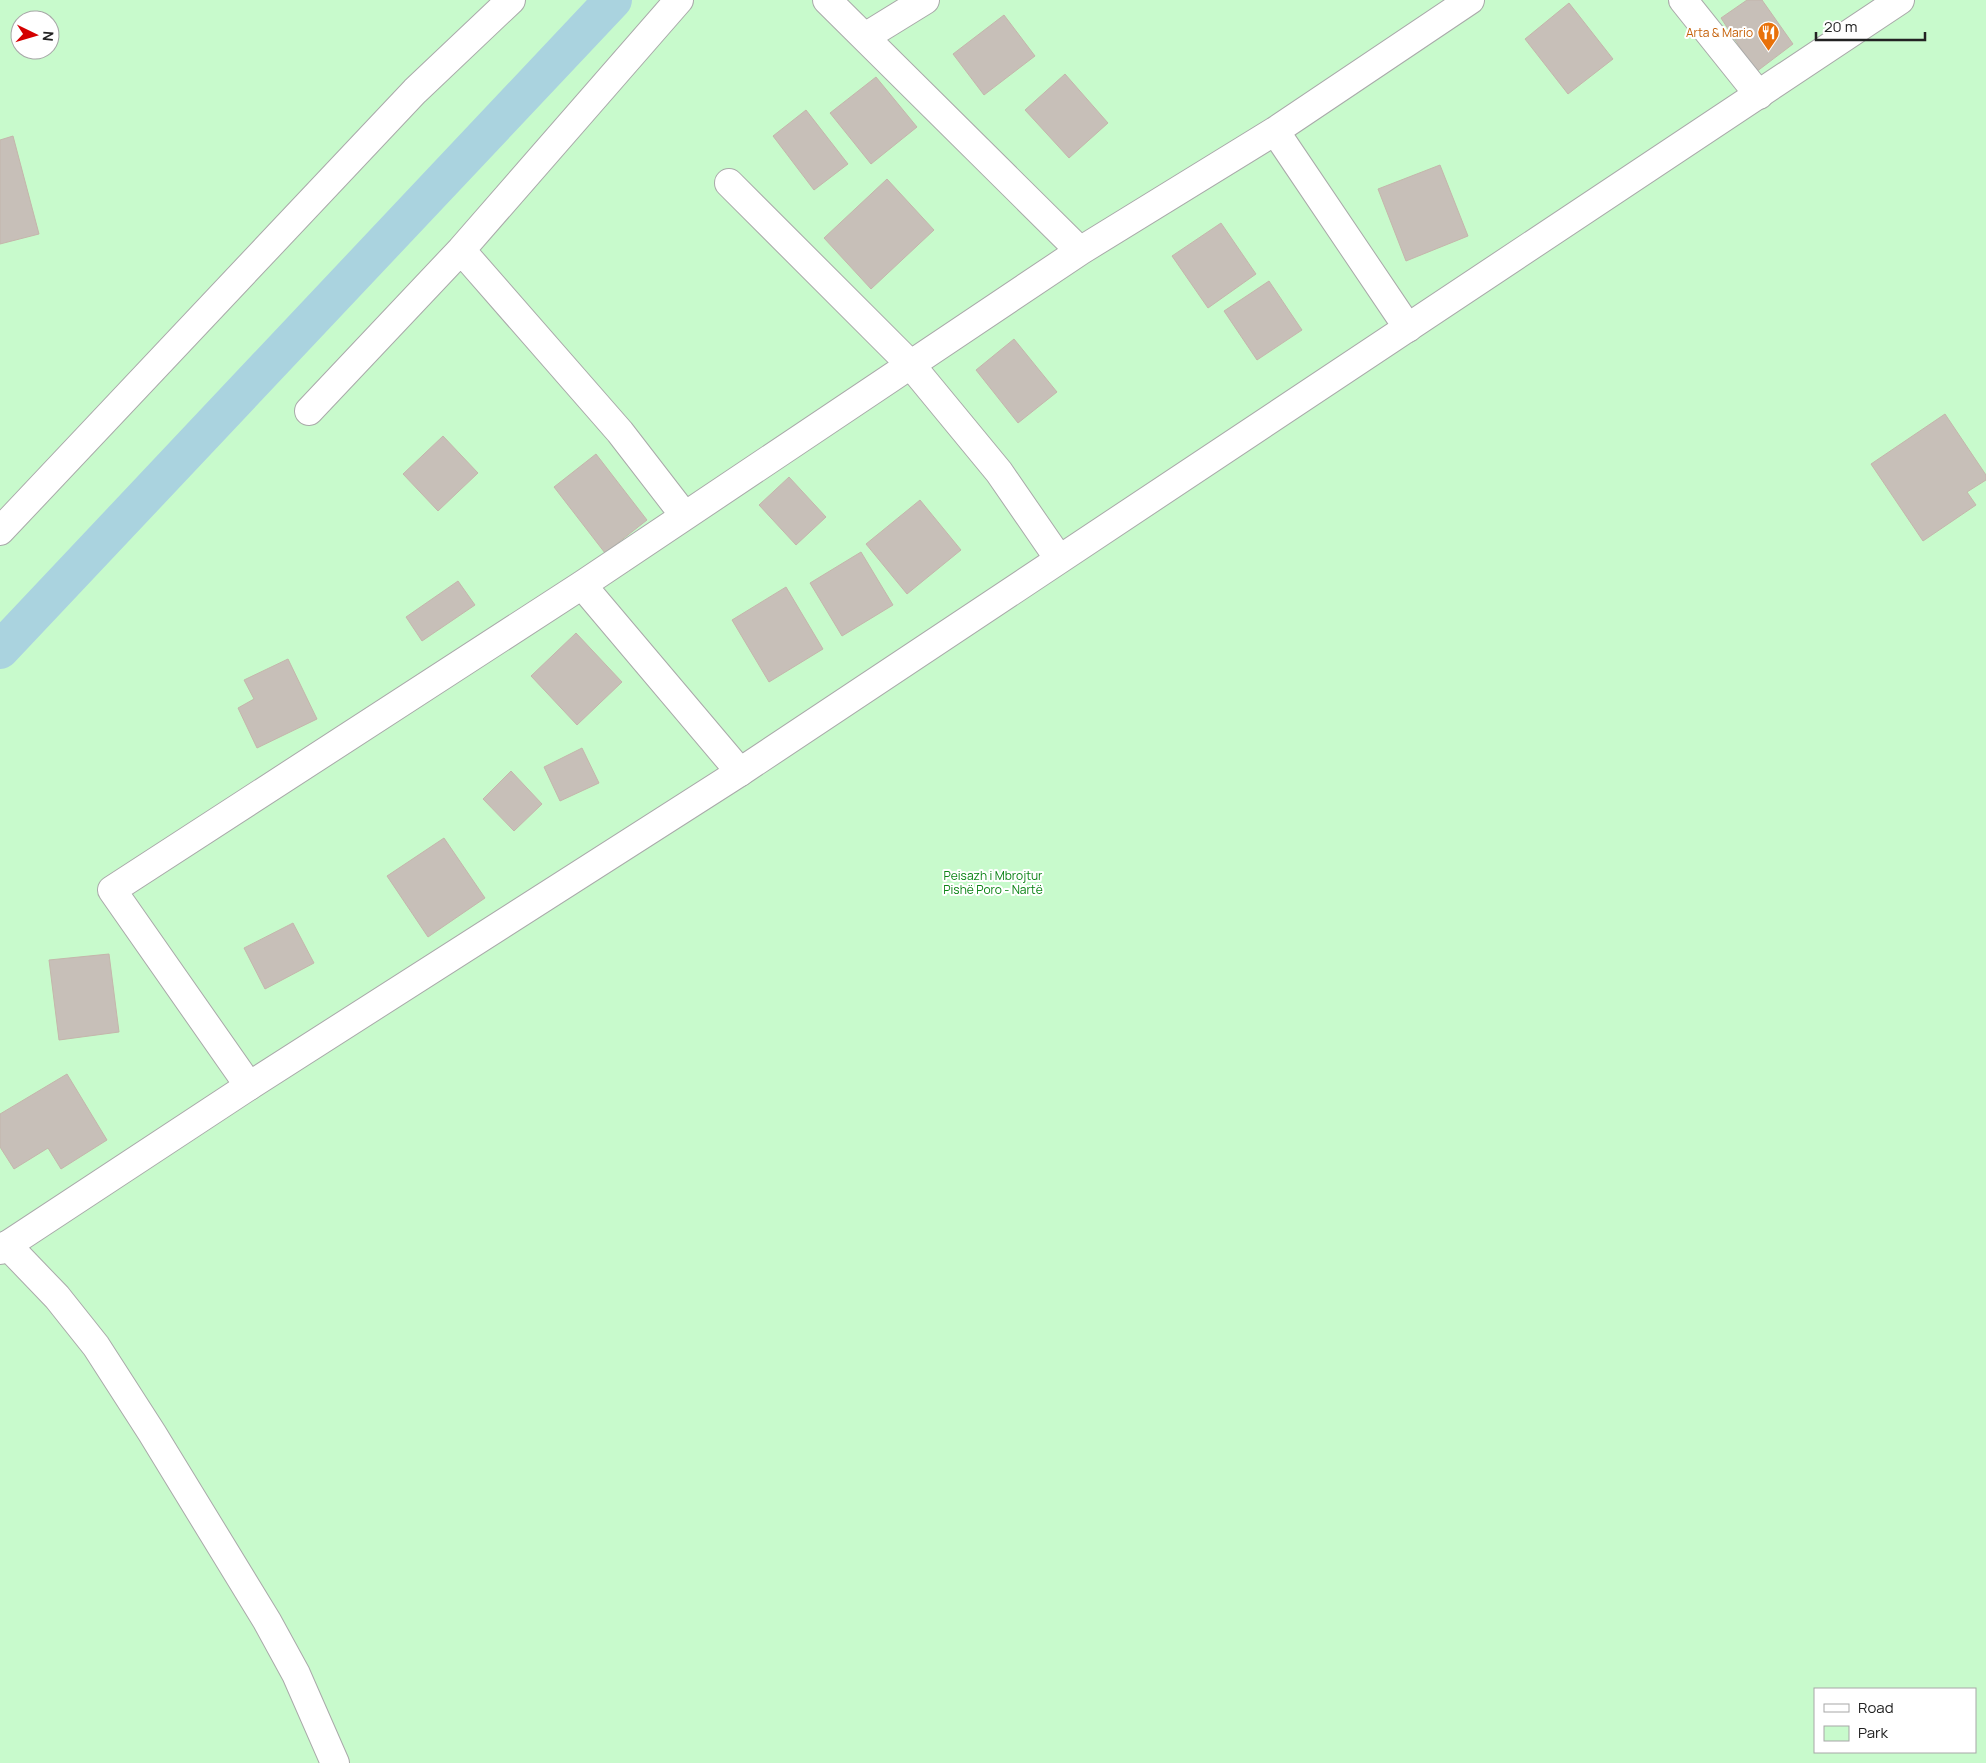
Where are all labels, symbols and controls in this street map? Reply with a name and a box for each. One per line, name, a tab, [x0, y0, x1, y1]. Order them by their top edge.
north arrow	[10, 10, 60, 60]
scale bar	[1816, 10, 1925, 42]
text: 20 m	[1824, 16, 1857, 37]
restaurant icon: Arta & Mario	[1757, 20, 1781, 51]
place label: Arta & Mario	[1686, 24, 1753, 41]
text: N	[39, 30, 58, 42]
park label: Peisazh i Mbrojtur Pishë Poro - Nartë	[943, 867, 1043, 898]
legend	[1814, 1688, 1976, 1753]
text: Road	[1858, 1697, 1894, 1718]
text: Park	[1858, 1722, 1888, 1743]

